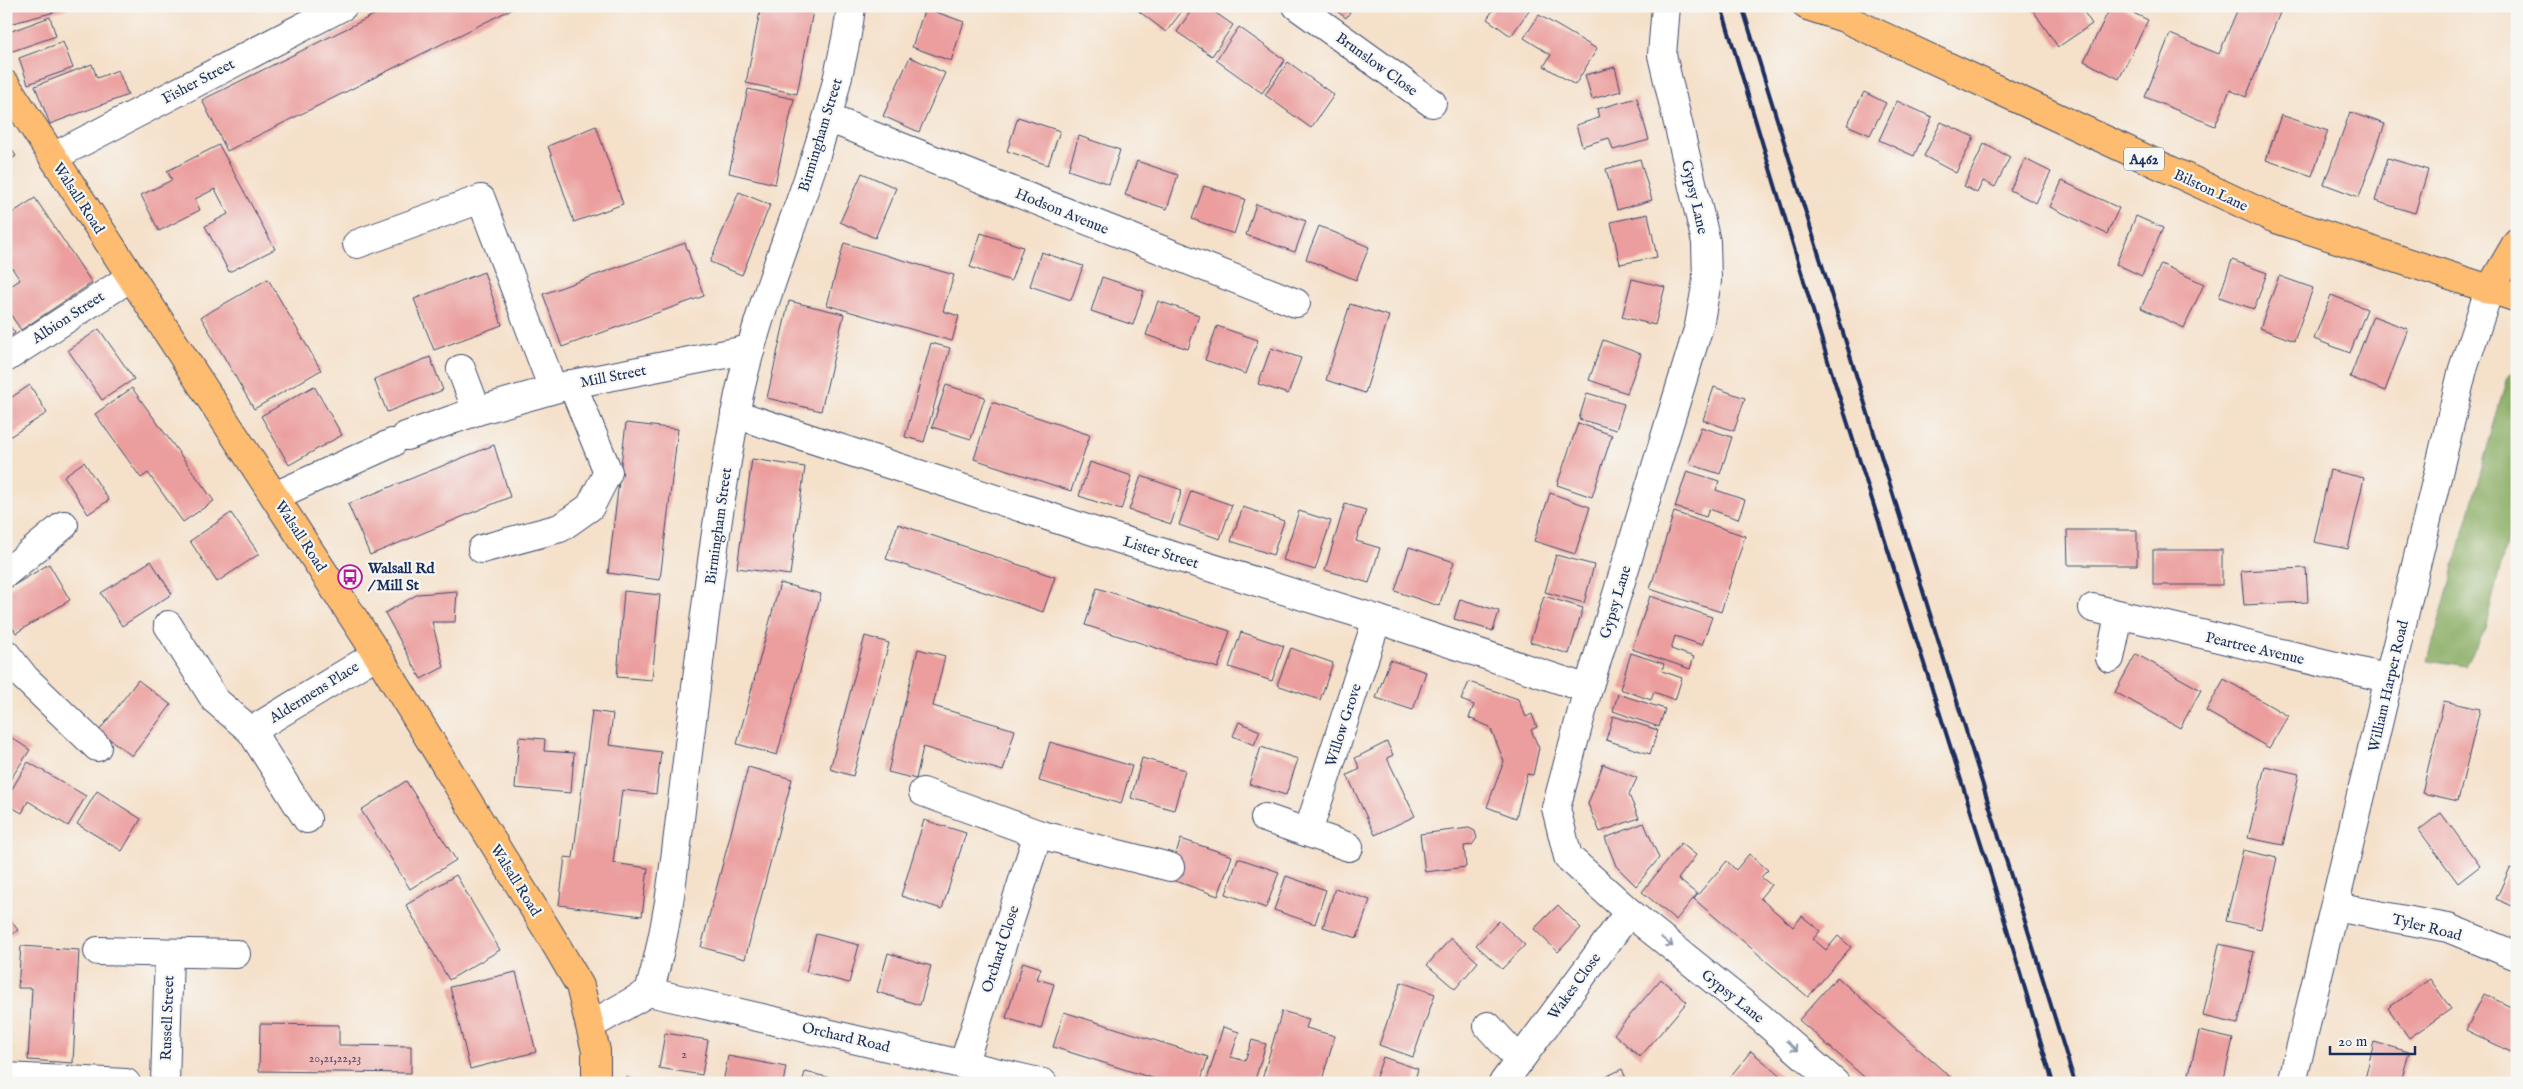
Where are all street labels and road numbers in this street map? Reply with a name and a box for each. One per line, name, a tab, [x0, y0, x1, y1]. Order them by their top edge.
street label: Brunslow Close	[1332, 28, 1421, 101]
street label: Fisher Street	[159, 54, 238, 109]
street label: Birmingham Street	[794, 76, 847, 194]
road number: A462	[2124, 148, 2164, 170]
street label: Gypsy Lane	[1677, 158, 1712, 236]
street label: Walsall Road	[49, 159, 109, 238]
street label: Bilston Lane	[2171, 165, 2251, 216]
street label: Hodson Avenue	[1012, 184, 1111, 239]
street label: Albion Street	[28, 287, 108, 348]
street label: Mill Street	[578, 361, 648, 392]
street label: Birmingham Street	[701, 466, 736, 586]
street label: Walsall Road	[271, 497, 331, 576]
street label: Lister Street	[1121, 532, 1201, 573]
street label: Gypsy Lane	[1595, 563, 1636, 641]
street label: William Harper Road	[2364, 617, 2413, 754]
street label: Peartree Avenue	[2204, 628, 2306, 669]
street label: Aldermens Place	[265, 657, 363, 728]
street label: Willow Grove	[1321, 681, 1366, 769]
street label: Walsall Road	[486, 841, 546, 921]
street label: Orchard Close	[977, 903, 1024, 995]
street label: Tyler Road	[2390, 910, 2465, 946]
street label: Wakes Close	[1544, 949, 1605, 1024]
street label: Gypsy Lane	[1697, 965, 1768, 1028]
street label: Russell Street	[157, 975, 178, 1061]
street label: Orchard Road	[800, 1018, 893, 1057]

